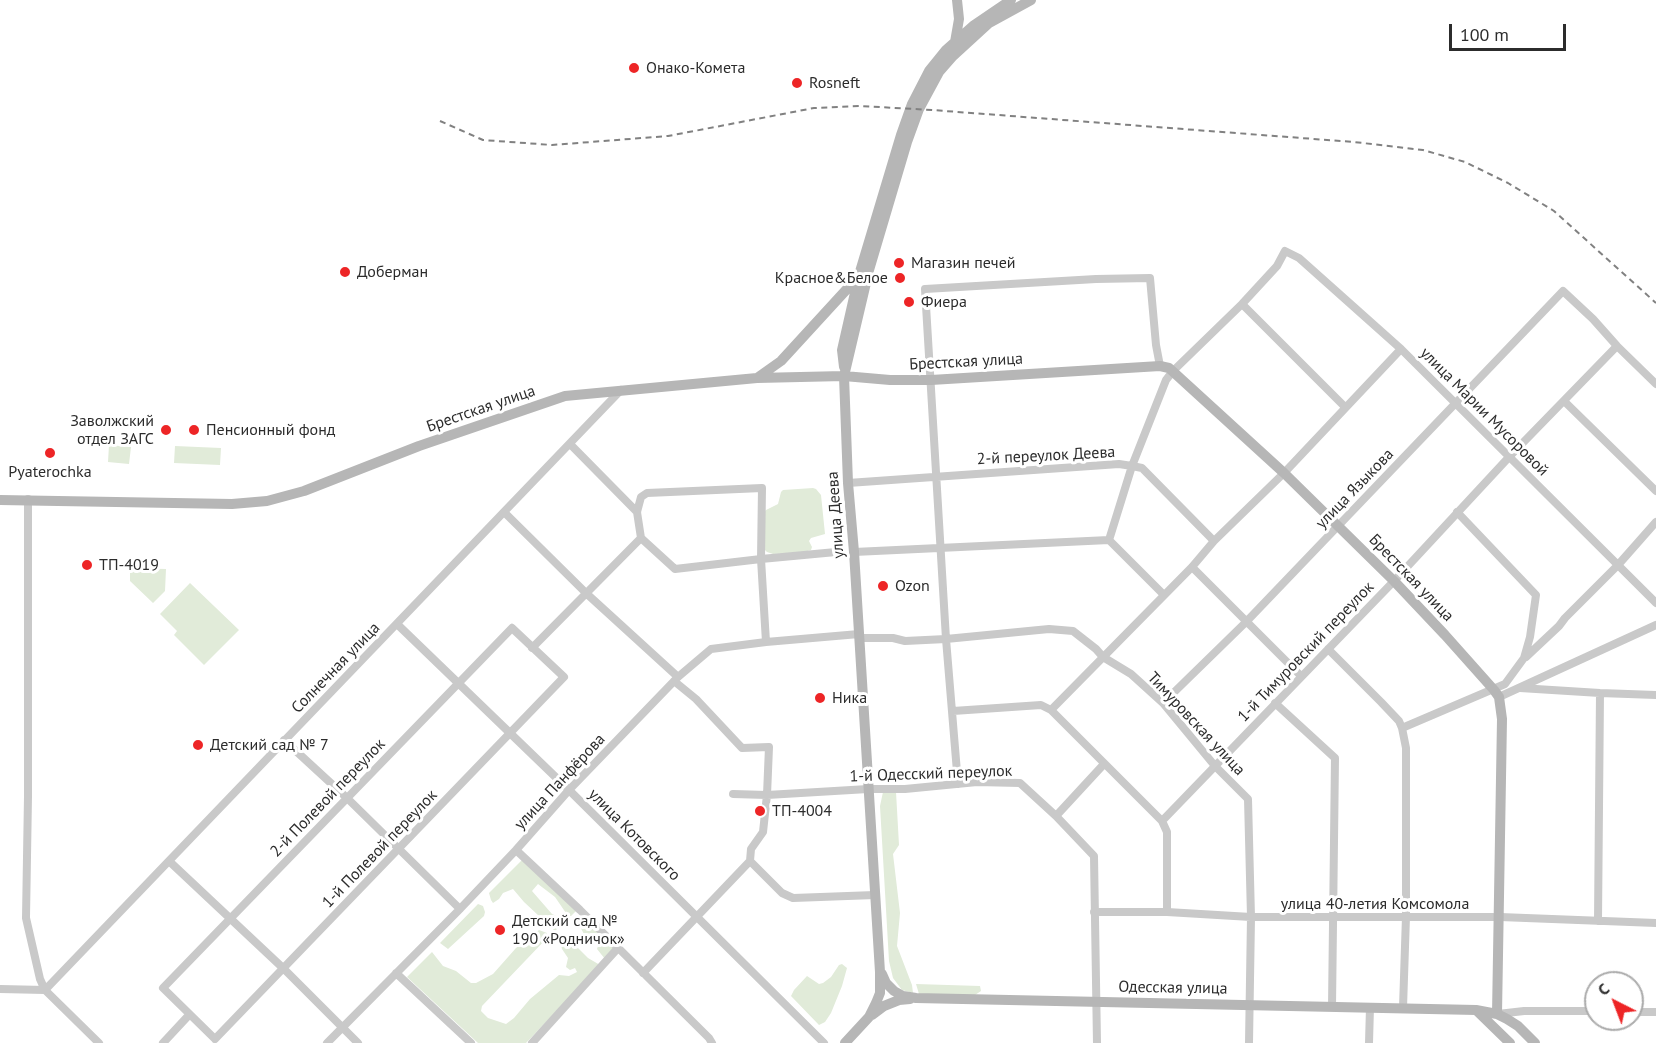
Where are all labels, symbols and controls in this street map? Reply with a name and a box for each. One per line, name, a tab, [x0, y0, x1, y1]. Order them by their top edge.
scale bar	[1452, 12, 1569, 50]
text: 100 m	[1460, 23, 1509, 46]
place label: Онако-Комета	[646, 58, 745, 78]
marker: Онако-Комета	[627, 61, 641, 75]
place label: Rosneft	[809, 73, 860, 93]
marker: Rosneft	[790, 76, 804, 90]
place label: Магазин печей	[911, 253, 1016, 273]
marker: Магазин печей	[892, 256, 906, 270]
place label: Доберман	[357, 262, 428, 282]
marker: Доберман	[338, 265, 352, 279]
place label: Красное&Белое	[775, 268, 888, 288]
marker: Красное&Белое	[893, 271, 907, 285]
place label: Фиера	[921, 292, 967, 312]
marker: Фиера	[902, 295, 916, 309]
street label: улица Марии Мусоровой	[1416, 344, 1552, 480]
street label: Брестская улица	[909, 349, 1023, 375]
street label: Брестская улица	[424, 381, 538, 437]
place label: Заволжский отдел ЗАГС	[70, 411, 154, 449]
place label: Пенсионный фонд	[206, 420, 335, 440]
marker: Заволжский отдел ЗАГС	[159, 423, 173, 437]
marker: Пенсионный фонд	[187, 423, 201, 437]
street label: 2-й переулок Деева	[976, 443, 1116, 469]
street label: улица Языкова	[1312, 445, 1398, 533]
marker: Pyaterochka	[43, 446, 57, 460]
place label: Pyaterochka	[8, 462, 92, 482]
street label: улица Деева	[823, 471, 849, 559]
street label: Брестская улица	[1365, 530, 1457, 626]
place label: ТП-4019	[99, 555, 159, 575]
marker: ТП-4019	[80, 558, 94, 572]
place label: Ozon	[895, 576, 930, 596]
street label: 1-й Тимуровский переулок	[1234, 578, 1378, 726]
marker: Ozon	[876, 579, 890, 593]
street label: Солнечная улица	[288, 619, 384, 717]
street label: Тимуровская улица	[1143, 668, 1249, 780]
place label: Ника	[832, 688, 867, 708]
marker: Ника	[813, 691, 827, 705]
street label: улица Панфёрова	[511, 730, 609, 834]
place label: Детский сад № 7	[210, 735, 329, 755]
street label: 2-й Полевой переулок	[267, 735, 389, 861]
marker: Детский сад № 7	[191, 738, 205, 752]
street label: 1-й Одесский переулок	[849, 762, 1013, 786]
street label: улица Котовского	[584, 785, 684, 885]
street label: 1-й Полевой переулок	[319, 786, 441, 912]
place label: ТП-4004	[772, 801, 832, 821]
marker: ТП-4004	[753, 804, 767, 818]
street label: улица 40-летия Комсомола	[1281, 894, 1469, 914]
place label: Детский сад № 190 «Родничок»	[512, 911, 625, 949]
marker: Детский сад № 190 «Родничок»	[493, 923, 507, 937]
north arrow	[1584, 971, 1644, 1031]
street label: Одесская улица	[1118, 977, 1228, 999]
text: С	[1593, 979, 1613, 1000]

